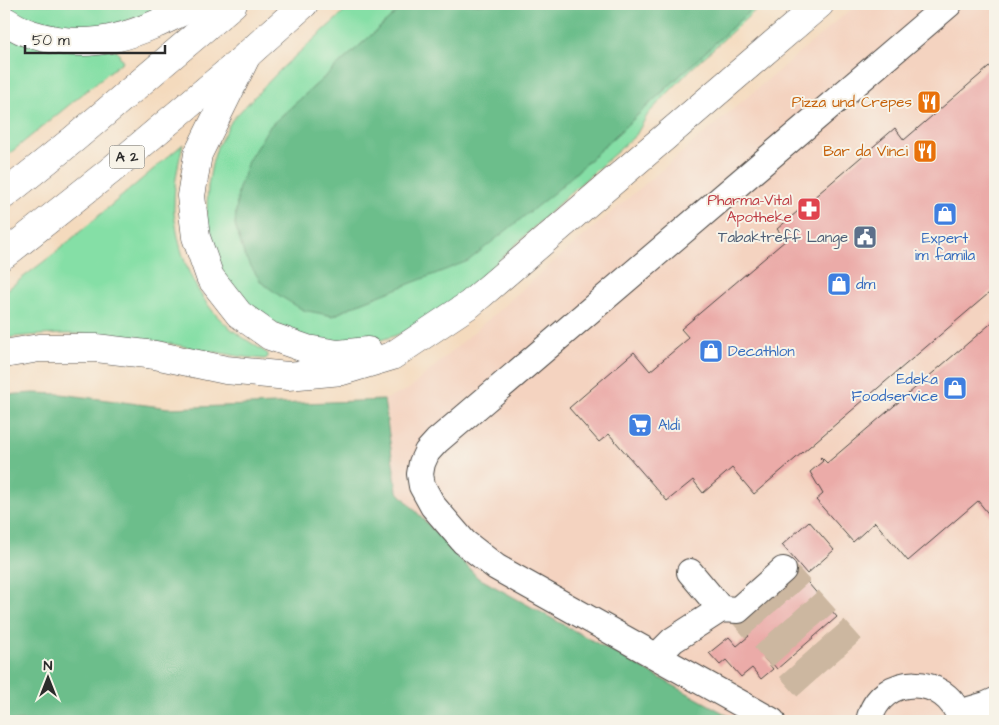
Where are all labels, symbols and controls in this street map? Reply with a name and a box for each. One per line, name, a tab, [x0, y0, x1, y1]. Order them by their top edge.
scale bar	[25, 22, 165, 54]
text: 50 m	[32, 30, 70, 51]
restaurant icon: Pizza und Crepes	[916, 89, 942, 115]
place label: Pizza und Crepes	[792, 92, 912, 113]
restaurant icon: Bar da Vinci	[912, 138, 938, 164]
place label: Bar da Vinci	[823, 141, 909, 162]
road number: A 2	[110, 146, 144, 168]
place label: Pharma-Vital Apotheke	[707, 190, 792, 228]
pharmacy icon: Pharma-Vital Apotheke	[796, 196, 822, 222]
shop icon: Expert im famila	[932, 201, 958, 227]
public building icon: Tabaktreff Lange	[852, 224, 878, 250]
place label: Tabaktreff Lange	[718, 227, 848, 249]
place label: Expert im famila	[915, 228, 976, 266]
shop icon: dm	[826, 271, 852, 297]
place label: dm	[856, 274, 876, 295]
shop icon: Decathlon	[698, 338, 724, 364]
place label: Decathlon	[728, 341, 795, 362]
place label: Edeka Foodservice	[851, 369, 938, 407]
shop icon: Edeka Foodservice	[942, 375, 968, 401]
supermarket icon: Aldi	[627, 412, 653, 438]
place label: Aldi	[658, 415, 681, 436]
north arrow	[22, 652, 72, 702]
text: N	[44, 656, 53, 676]

